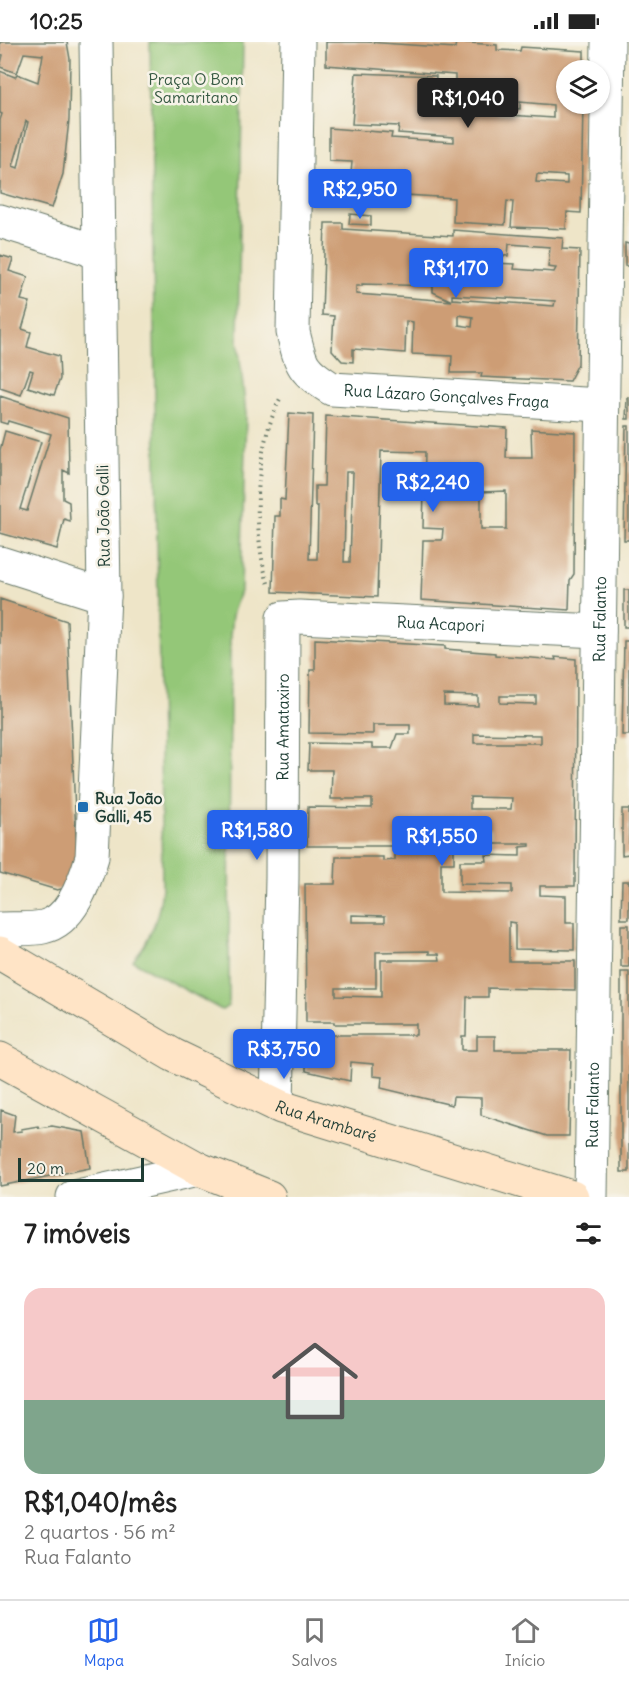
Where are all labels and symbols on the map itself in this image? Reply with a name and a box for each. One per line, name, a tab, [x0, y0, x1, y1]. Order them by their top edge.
park label: Praça O Bom Samaritano	[148, 69, 244, 107]
pin: R$1,040	[413, 78, 523, 129]
pin: R$2,950	[305, 169, 415, 220]
pin: R$1,170	[401, 248, 511, 299]
street label: Rua Lázaro Gonçalves Fraga	[343, 380, 550, 412]
pin: R$2,240	[378, 462, 488, 513]
street label: Rua João Galli	[92, 464, 114, 568]
street label: Rua Falanto	[589, 576, 610, 662]
street label: Rua Acapori	[396, 612, 485, 636]
street label: Rua Amataxiro	[272, 673, 293, 781]
place label: Rua João Galli, 45	[95, 788, 162, 826]
marker: Rua João Galli, 45	[76, 800, 90, 814]
pin: R$1,580	[202, 810, 312, 861]
pin: R$1,550	[387, 816, 497, 867]
pin: R$3,750	[229, 1029, 339, 1080]
street label: Rua Falanto	[582, 1062, 603, 1148]
street label: Rua Arambaré	[272, 1096, 379, 1146]
scale bar	[18, 1155, 144, 1182]

